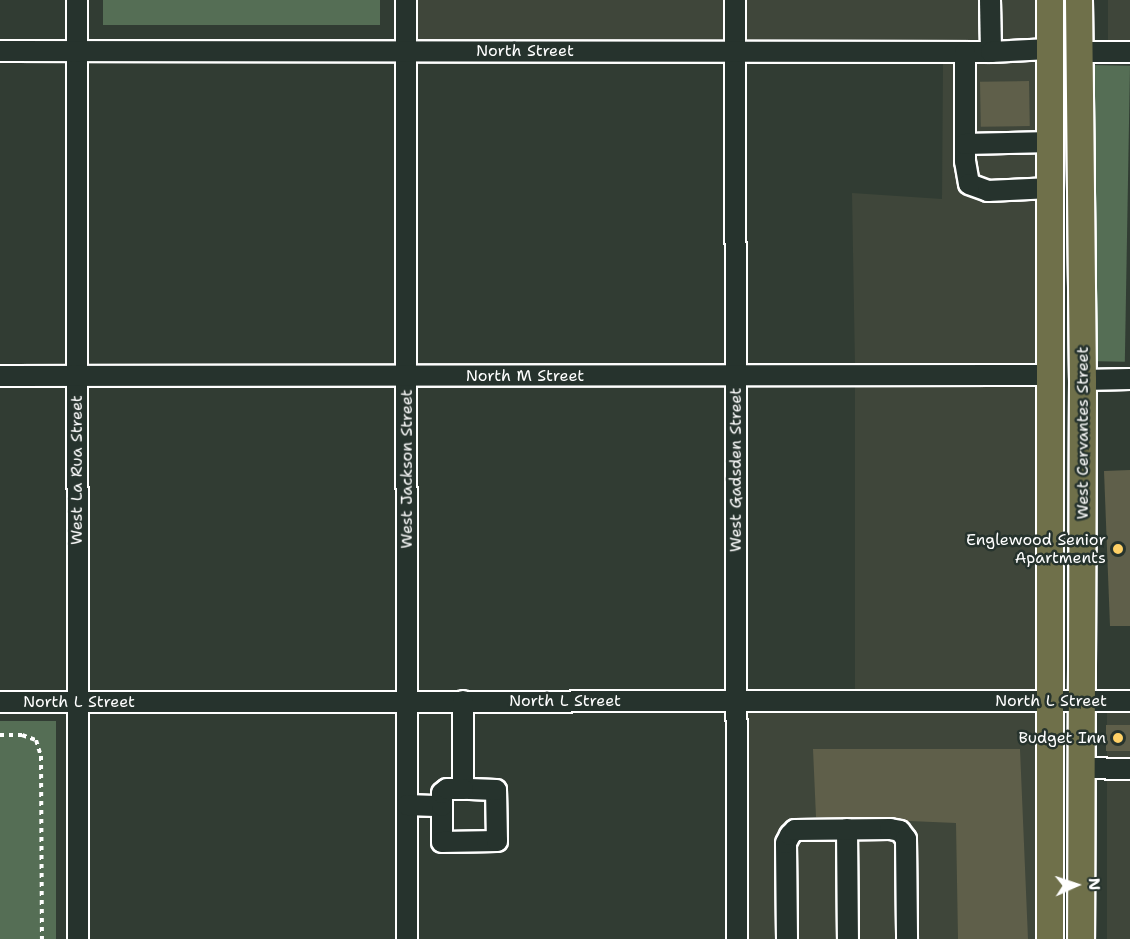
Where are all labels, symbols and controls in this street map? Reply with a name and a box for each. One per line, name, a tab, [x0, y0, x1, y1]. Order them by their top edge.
street label: North Street	[476, 41, 574, 61]
street label: West Cervantes Street	[1073, 347, 1093, 519]
street label: North M Street	[466, 366, 584, 386]
street label: West Gadsden Street	[726, 388, 746, 552]
street label: West Jackson Street	[397, 389, 417, 549]
street label: West La Rua Street	[67, 395, 87, 545]
place label: Englewood Senior Apartments	[966, 530, 1106, 568]
marker: Englewood Senior Apartments	[1111, 542, 1125, 556]
street label: North L Street	[509, 691, 621, 711]
street label: North L Street	[995, 691, 1107, 711]
street label: North L Street	[23, 692, 135, 712]
place label: Budget Inn	[1018, 728, 1106, 748]
marker: Budget Inn	[1111, 731, 1125, 745]
north arrow	[1046, 855, 1106, 915]
text: N	[1084, 877, 1105, 891]

